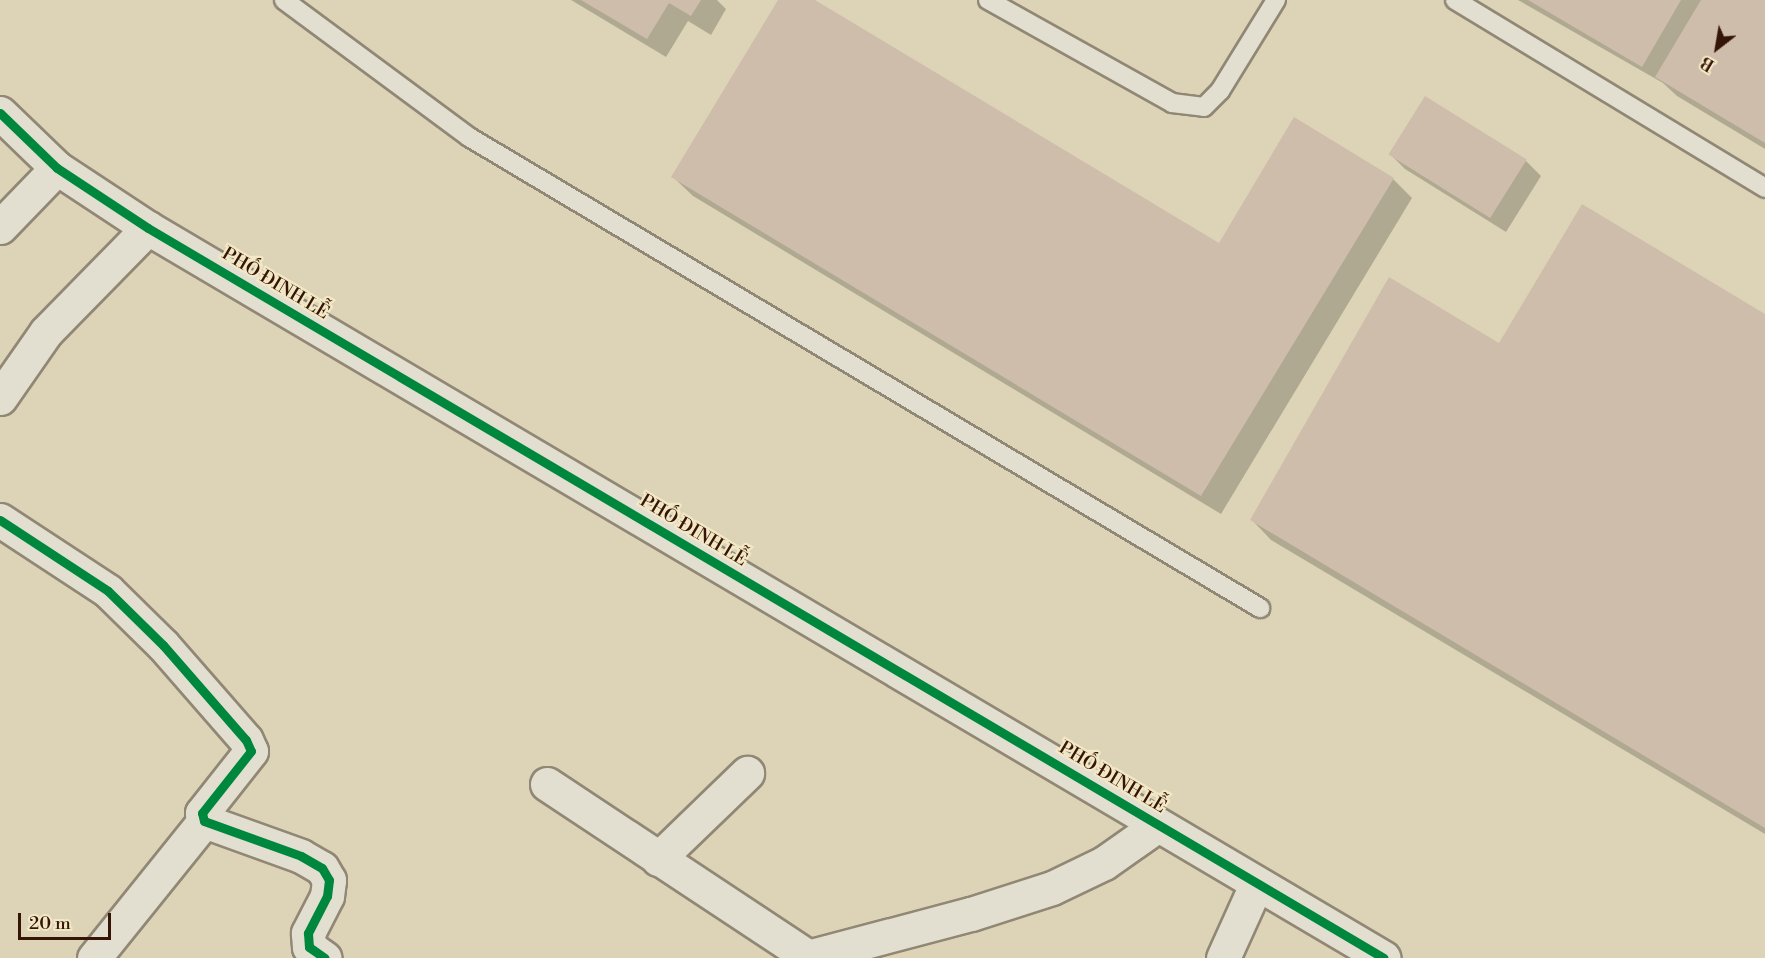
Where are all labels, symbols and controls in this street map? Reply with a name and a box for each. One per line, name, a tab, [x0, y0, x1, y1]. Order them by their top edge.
north arrow	[1687, 18, 1747, 78]
text: B	[1697, 52, 1718, 75]
street label: PHỐ ĐINH LỄ	[217, 244, 333, 324]
street label: PHỐ ĐINH LỄ	[635, 491, 751, 571]
street label: PHỐ ĐINH LỄ	[1054, 738, 1170, 818]
scale bar	[21, 901, 114, 939]
text: 20 m	[29, 912, 71, 935]

